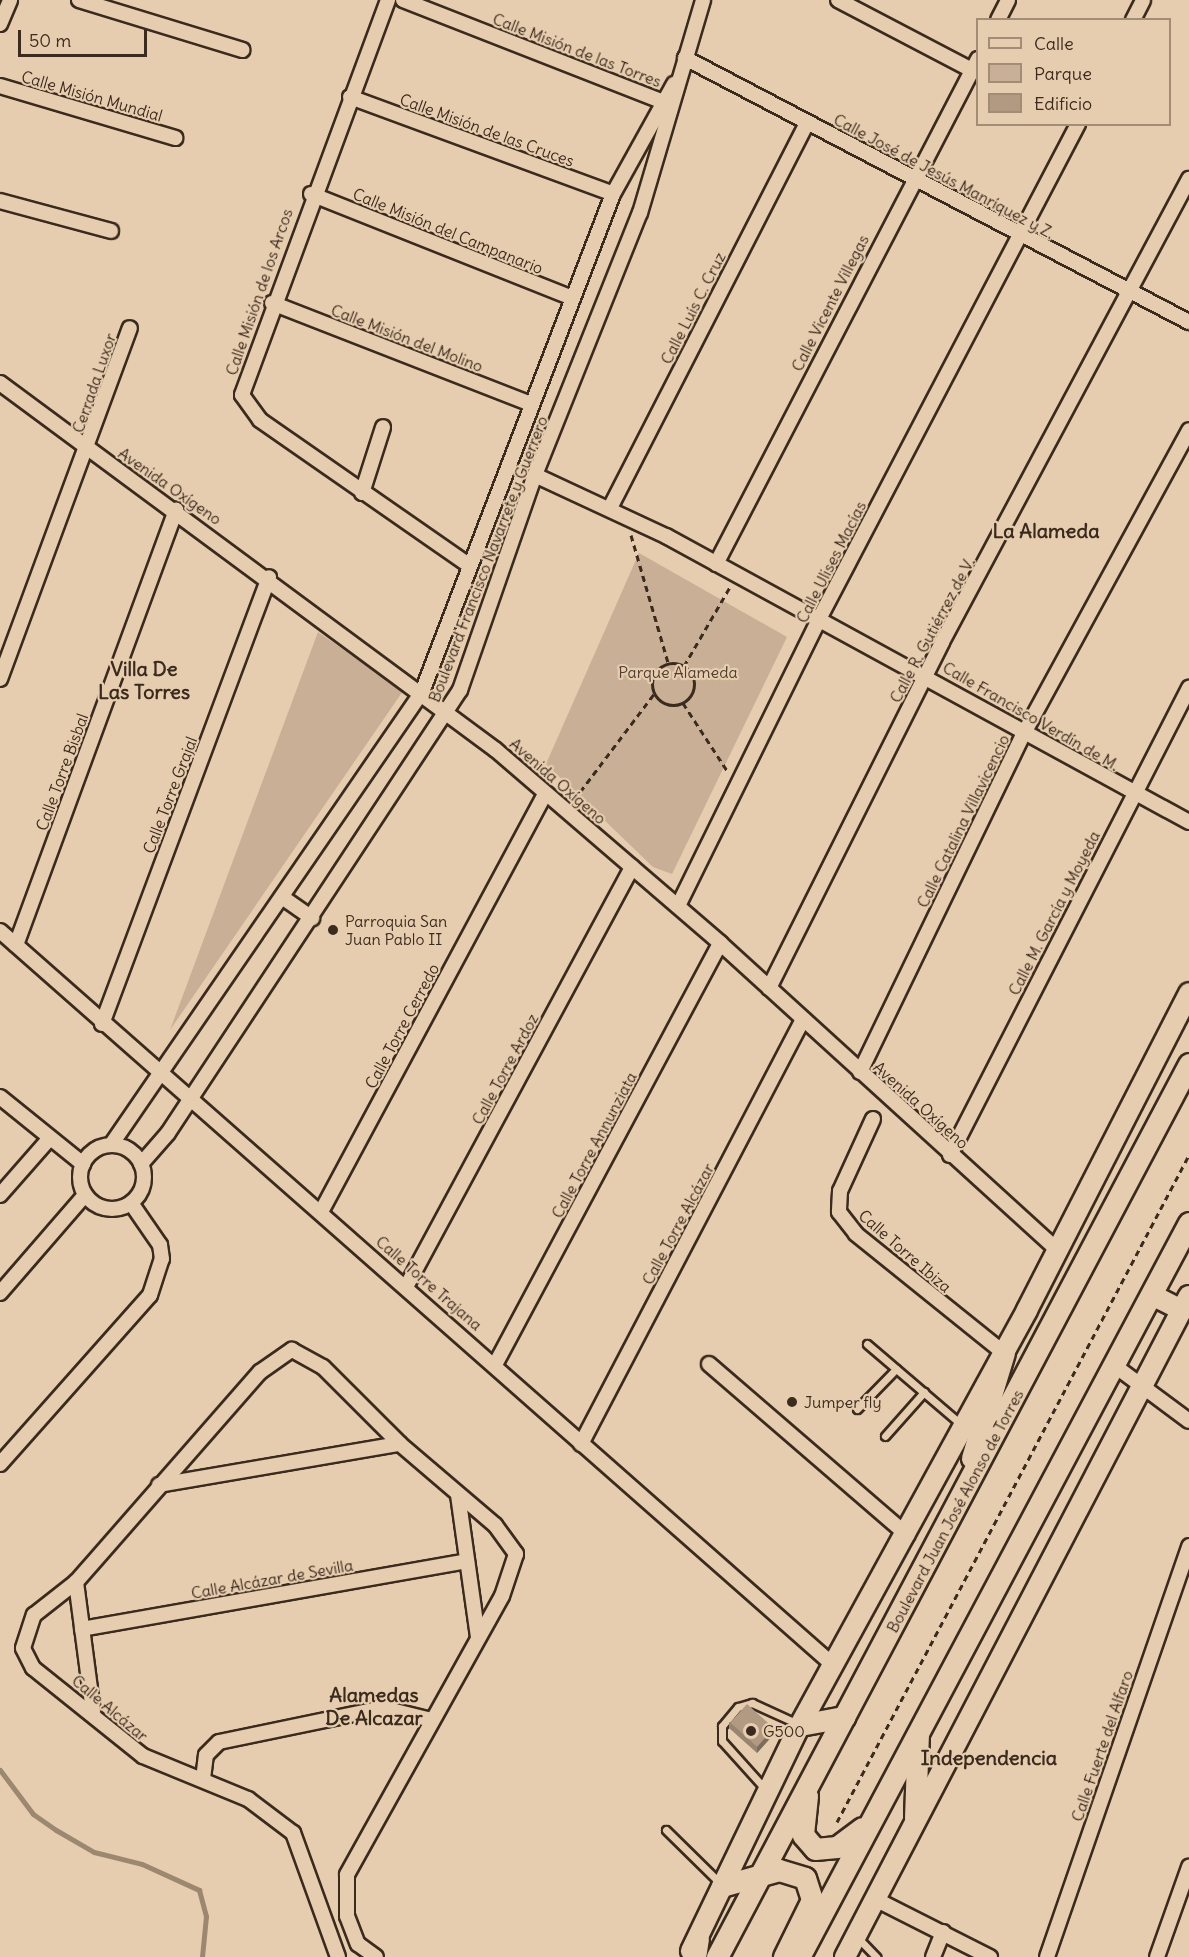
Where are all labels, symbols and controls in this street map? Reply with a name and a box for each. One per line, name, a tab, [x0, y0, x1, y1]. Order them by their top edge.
street label: Calle Misión de las Torres	[490, 9, 664, 91]
scale bar	[21, 18, 150, 56]
legend	[976, 18, 1171, 126]
text: 50 m	[29, 29, 71, 52]
text: Calle	[1034, 32, 1074, 55]
text: Parque	[1034, 62, 1092, 85]
street label: Calle Misión Mundial	[19, 67, 165, 125]
street label: Calle Misión de las Cruces	[397, 89, 577, 171]
text: Edificio	[1034, 92, 1092, 115]
street label: Calle José de Jesús Manríquez y Z.	[830, 110, 1058, 242]
street label: Calle Misión del Campanario	[350, 184, 546, 278]
street label: Calle Misión de los Arcos	[221, 206, 297, 378]
street label: Calle Vicente Villegas	[787, 232, 873, 374]
street label: Calle Luís C. Cruz	[656, 249, 730, 367]
street label: Calle Misión del Molino	[328, 300, 486, 376]
street label: Cerrada Luxor	[68, 331, 120, 435]
street label: Boulevard Francisco Navarrete y Guerrero	[424, 413, 552, 705]
street label: Avenida Oxígeno	[115, 443, 225, 529]
street label: Calle Ulises Macías	[792, 498, 870, 626]
district label: La Alameda	[992, 518, 1100, 542]
street label: Calle R. Gutiérrez de V.	[886, 554, 978, 706]
district label: Villa De Las Torres	[98, 657, 190, 704]
street label: Calle Francisco Verdín de M.	[939, 658, 1123, 774]
park label: Parque Alameda	[618, 662, 738, 682]
street label: Calle Torre Bisbal	[32, 711, 92, 833]
street label: Calle Catalina Villavicencio	[913, 731, 1013, 911]
street label: Calle Torre Grajal	[139, 734, 201, 856]
street label: Avenida Oxígeno	[506, 734, 610, 828]
street label: Calle M. García y Moyeda	[1004, 828, 1104, 998]
place label: Parroquia San Juan Pablo II	[345, 911, 447, 949]
marker: Parroquia San Juan Pablo II	[326, 923, 340, 937]
street label: Calle Torre Cerredo	[361, 960, 443, 1092]
street label: Calle Torre Ardoz	[468, 1010, 542, 1128]
street label: Avenida Oxígeno	[869, 1057, 973, 1153]
street label: Calle Torre Annunziata	[547, 1069, 641, 1221]
street label: Calle Torre Alcázar	[638, 1160, 718, 1288]
street label: Calle Torre Ibiza	[855, 1206, 955, 1296]
street label: Calle Torre Trajana	[372, 1232, 486, 1334]
street label: Boulevard Juan José Alonso de Torres	[883, 1386, 1027, 1636]
place label: Jumper fly	[804, 1392, 881, 1412]
marker: Jumper fly	[785, 1395, 799, 1409]
street label: Calle Alcázar de Sevilla	[190, 1555, 354, 1603]
street label: Calle Fuerte del Alfaro	[1067, 1668, 1137, 1824]
street label: Calle Alcázar	[68, 1671, 152, 1745]
district label: Alamedas De Alcazar	[325, 1682, 423, 1729]
place label: G500	[763, 1721, 805, 1741]
marker: G500	[744, 1724, 758, 1738]
district label: Independencia	[921, 1745, 1057, 1769]

